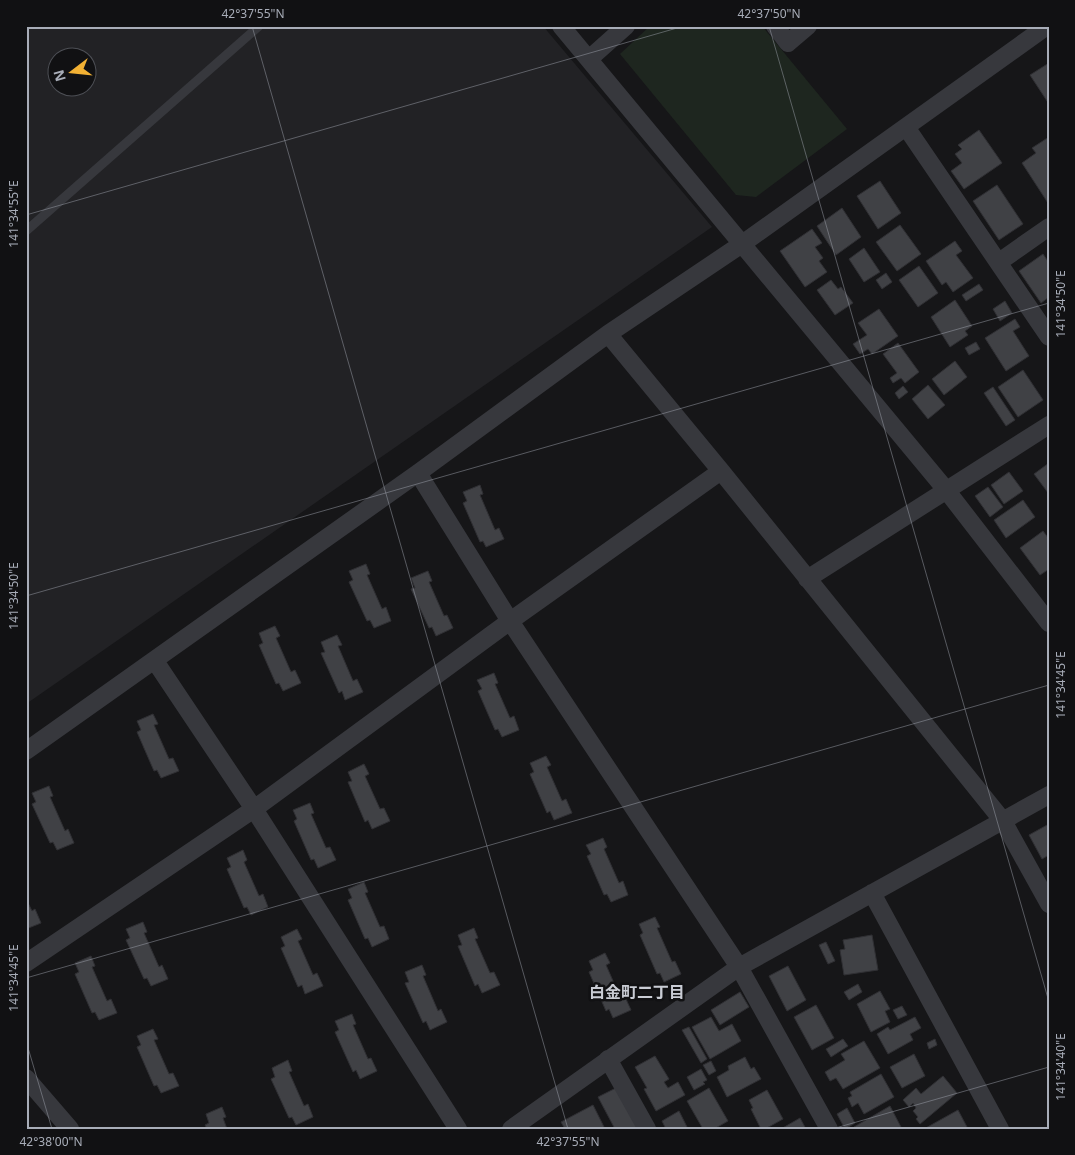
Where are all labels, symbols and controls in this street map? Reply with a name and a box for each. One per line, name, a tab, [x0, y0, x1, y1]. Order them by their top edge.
text: 42°37'55"N	[221, 5, 285, 22]
text: 42°37'50"N	[737, 5, 801, 22]
north arrow	[48, 48, 98, 98]
text: N	[48, 68, 70, 84]
text: 141°34'55"E	[5, 180, 22, 248]
text: 141°34'50"E	[1052, 270, 1069, 338]
text: 141°34'50"E	[5, 562, 22, 630]
text: 141°34'45"E	[1052, 651, 1069, 719]
text: 141°34'45"E	[5, 944, 22, 1012]
district label: 白金町二丁目	[589, 981, 685, 1003]
text: 141°34'40"E	[1052, 1033, 1069, 1101]
text: 42°38'00"N	[19, 1133, 83, 1150]
text: 42°37'55"N	[536, 1133, 600, 1150]

